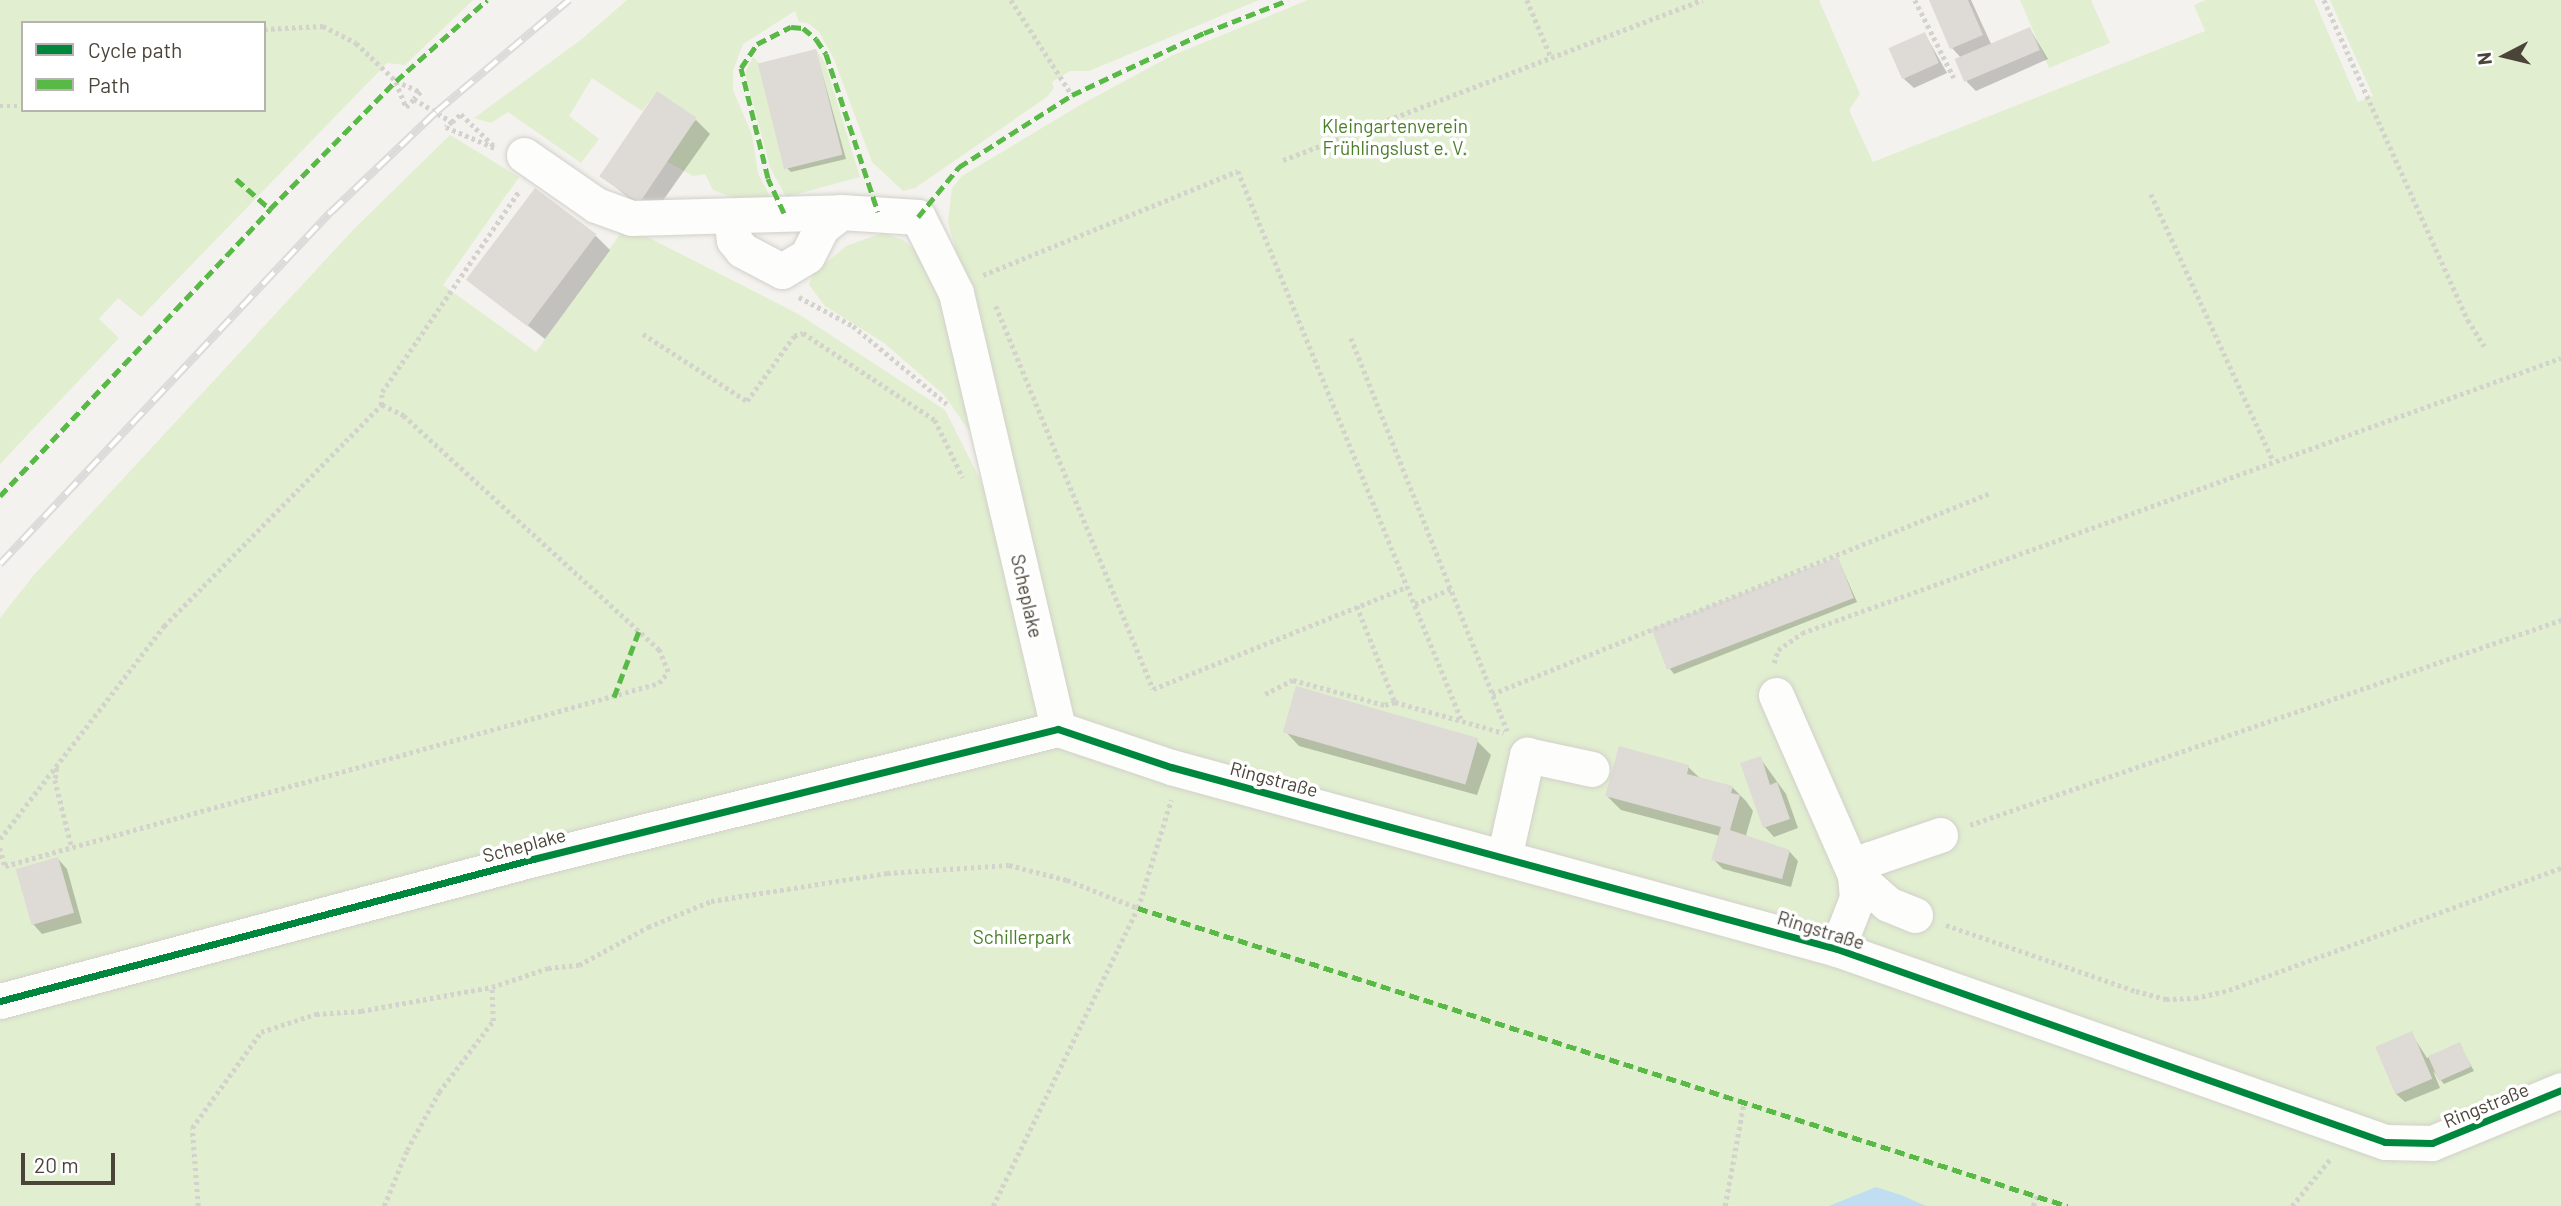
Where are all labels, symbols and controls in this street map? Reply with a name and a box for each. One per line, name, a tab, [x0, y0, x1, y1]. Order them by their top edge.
legend	[21, 21, 266, 112]
north arrow	[2470, 21, 2540, 91]
text: Cycle path	[88, 37, 182, 62]
text: N	[2471, 51, 2496, 66]
text: Path	[88, 72, 130, 97]
park label: Kleingartenverein Frühlingslust e. V.	[1322, 115, 1468, 159]
street label: Scheplake	[1006, 552, 1048, 640]
street label: Ringstraße	[1228, 756, 1320, 802]
street label: Scheplake	[480, 823, 568, 867]
street label: Ringstraße	[1775, 906, 1867, 954]
park label: Schillerpark	[973, 926, 1071, 948]
street label: Ringstraße	[2440, 1078, 2532, 1132]
scale bar	[24, 1140, 119, 1184]
text: 20 m	[34, 1152, 79, 1177]

